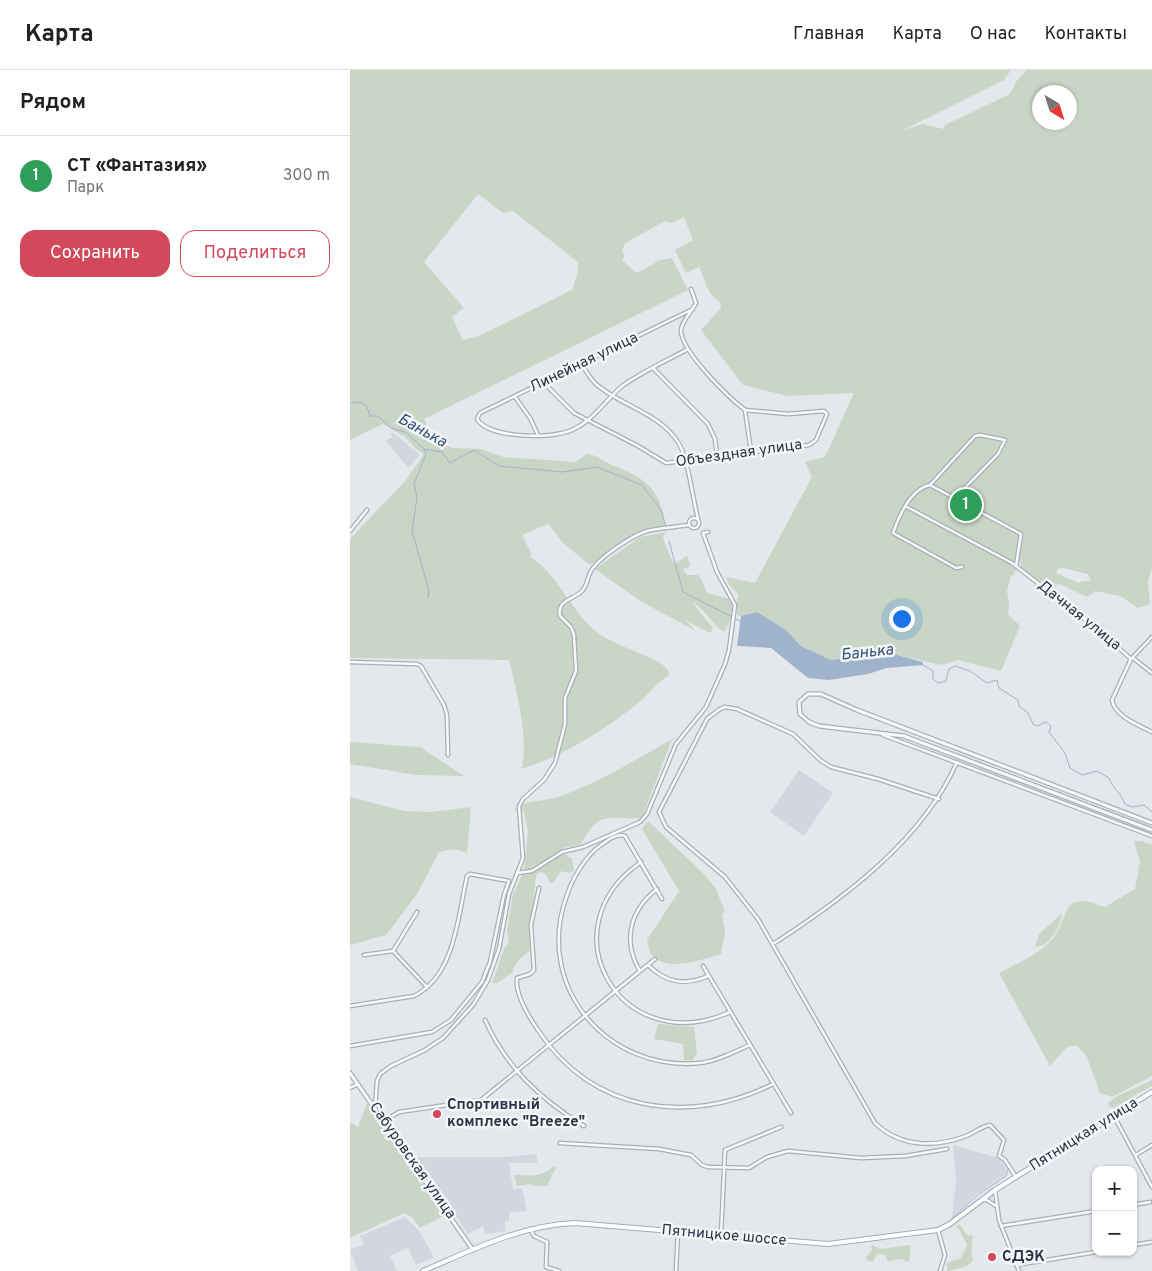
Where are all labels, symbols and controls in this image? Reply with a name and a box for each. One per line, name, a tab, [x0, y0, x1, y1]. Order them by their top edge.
text: Карта	[25, 20, 94, 50]
text: Главная	[793, 23, 864, 46]
text: Карта	[892, 23, 942, 46]
text: О нас	[970, 23, 1016, 46]
text: Контакты	[1044, 23, 1127, 46]
north arrow	[1032, 85, 1077, 130]
text: Рядом	[20, 89, 86, 116]
text: СТ «Фантазия»	[67, 154, 207, 178]
text: 1	[33, 166, 39, 186]
text: 300 m	[283, 166, 330, 186]
text: Парк	[67, 178, 104, 198]
button: Сохранить	[20, 230, 170, 277]
button: Поделиться	[180, 230, 330, 277]
street label: Линейная улица	[527, 329, 641, 397]
water label: Банька	[394, 409, 451, 453]
street label: Объездная улица	[675, 436, 803, 472]
pin: 1	[950, 486, 982, 524]
street label: Дачная улица	[1034, 577, 1124, 655]
your location	[889, 606, 915, 632]
water label: Банька	[840, 640, 895, 666]
street label: Пятницкая улица	[1026, 1094, 1142, 1176]
place label: Спортивный комплекс "Breeze"	[447, 1096, 585, 1132]
street label: Сабуровская улица	[364, 1099, 460, 1223]
marker: Спортивный комплекс "Breeze"	[431, 1108, 443, 1120]
map controls	[1092, 1166, 1137, 1256]
button: +	[1092, 1166, 1137, 1211]
button: −	[1092, 1211, 1137, 1256]
street label: Пятницкое шоссе	[661, 1221, 787, 1251]
place label: СДЭК	[1002, 1248, 1045, 1267]
marker: СДЭК	[986, 1251, 998, 1263]

